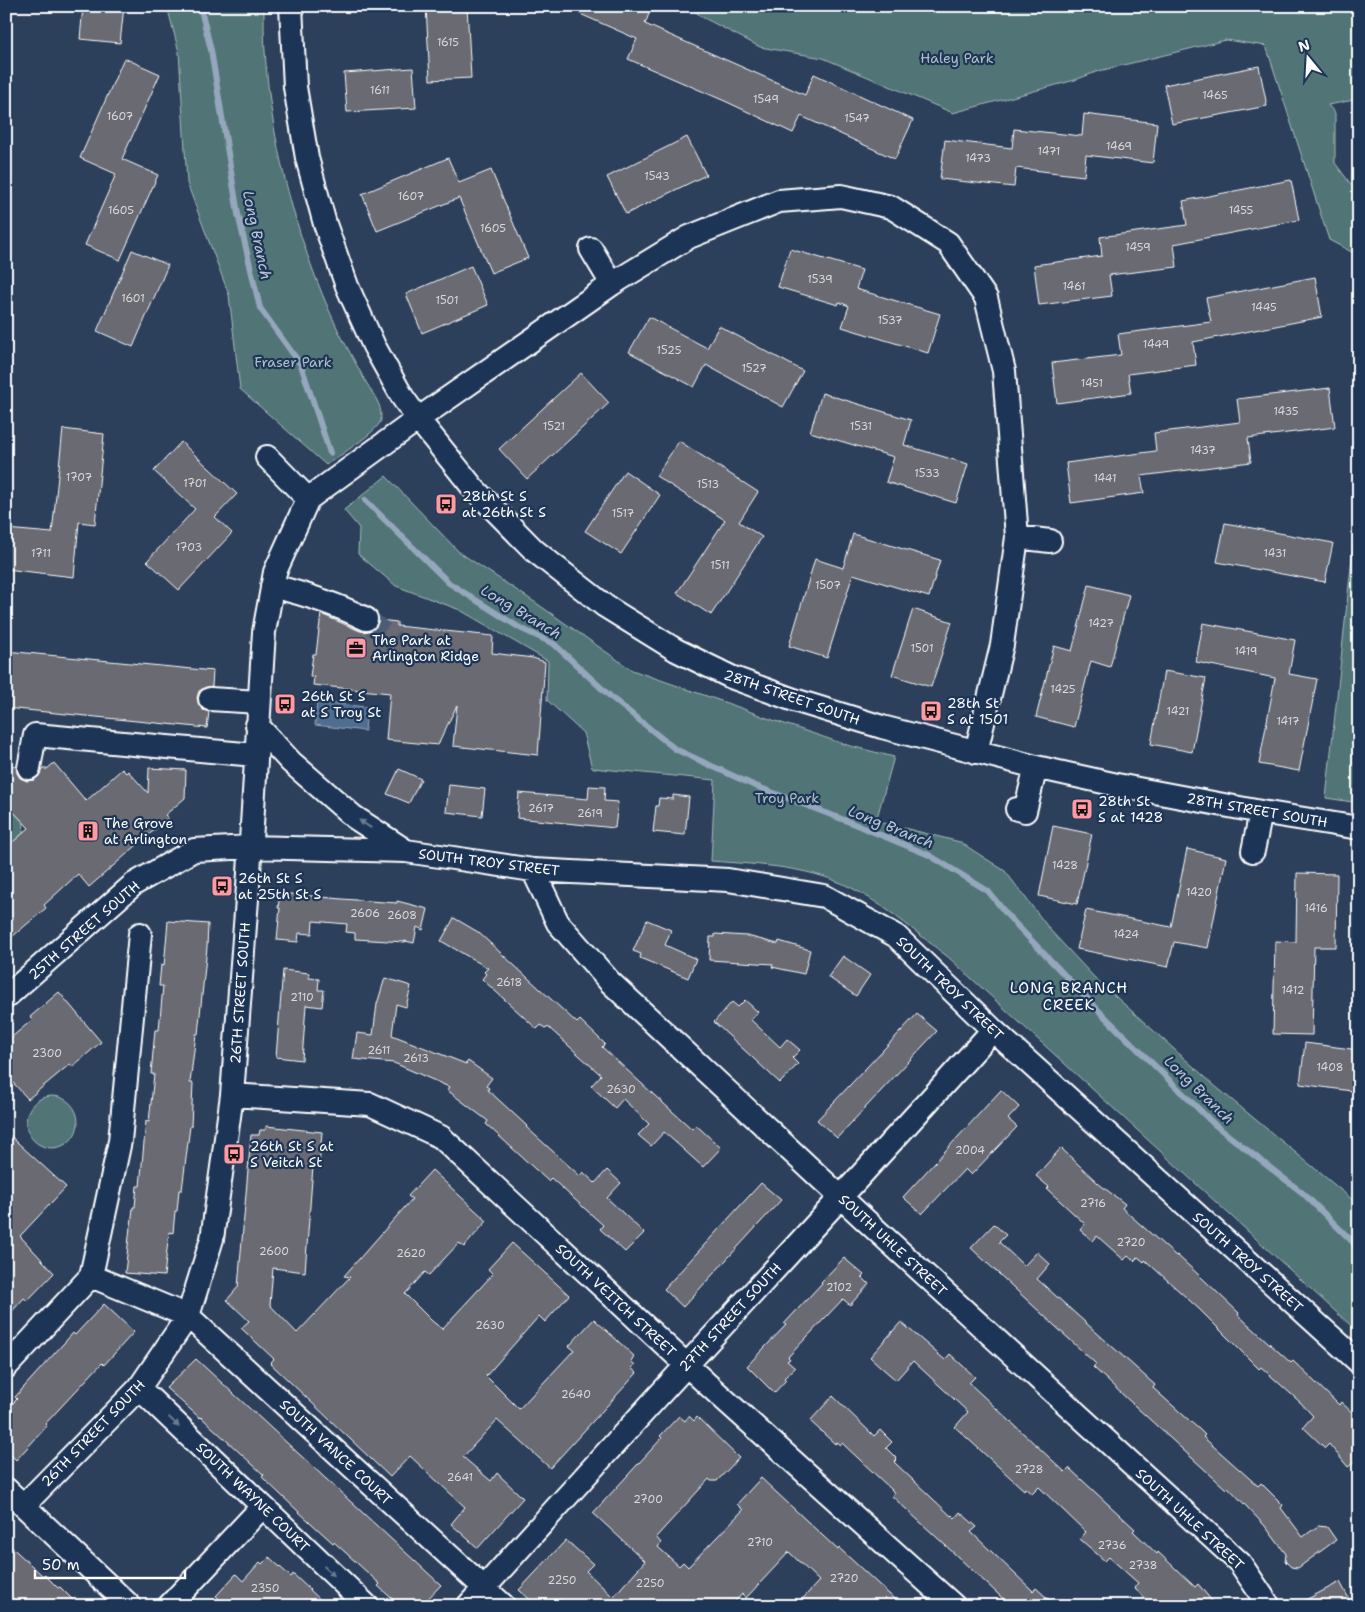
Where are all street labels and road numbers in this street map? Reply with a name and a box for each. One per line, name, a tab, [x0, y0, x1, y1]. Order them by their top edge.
street label: 28TH STREET SOUTH	[722, 665, 862, 729]
street label: 28TH STREET SOUTH	[1185, 789, 1329, 831]
street label: SOUTH TROY STREET	[417, 844, 561, 880]
street label: 25TH STREET SOUTH	[24, 877, 144, 983]
street label: 26TH STREET SOUTH	[226, 921, 254, 1065]
street label: SOUTH TROY STREET	[893, 932, 1008, 1044]
street label: SOUTH UHLE STREET	[835, 1190, 951, 1300]
street label: SOUTH TROY STREET	[1189, 1208, 1307, 1316]
street label: SOUTH VEITCH STREET	[552, 1239, 680, 1361]
street label: 27TH STREET SOUTH	[675, 1259, 785, 1375]
street label: 26TH STREET SOUTH	[37, 1376, 149, 1490]
street label: SOUTH VANCE COURT	[276, 1395, 396, 1509]
street label: SOUTH WAYNE COURT	[193, 1438, 314, 1556]
street label: SOUTH UHLE STREET	[1132, 1464, 1248, 1574]

